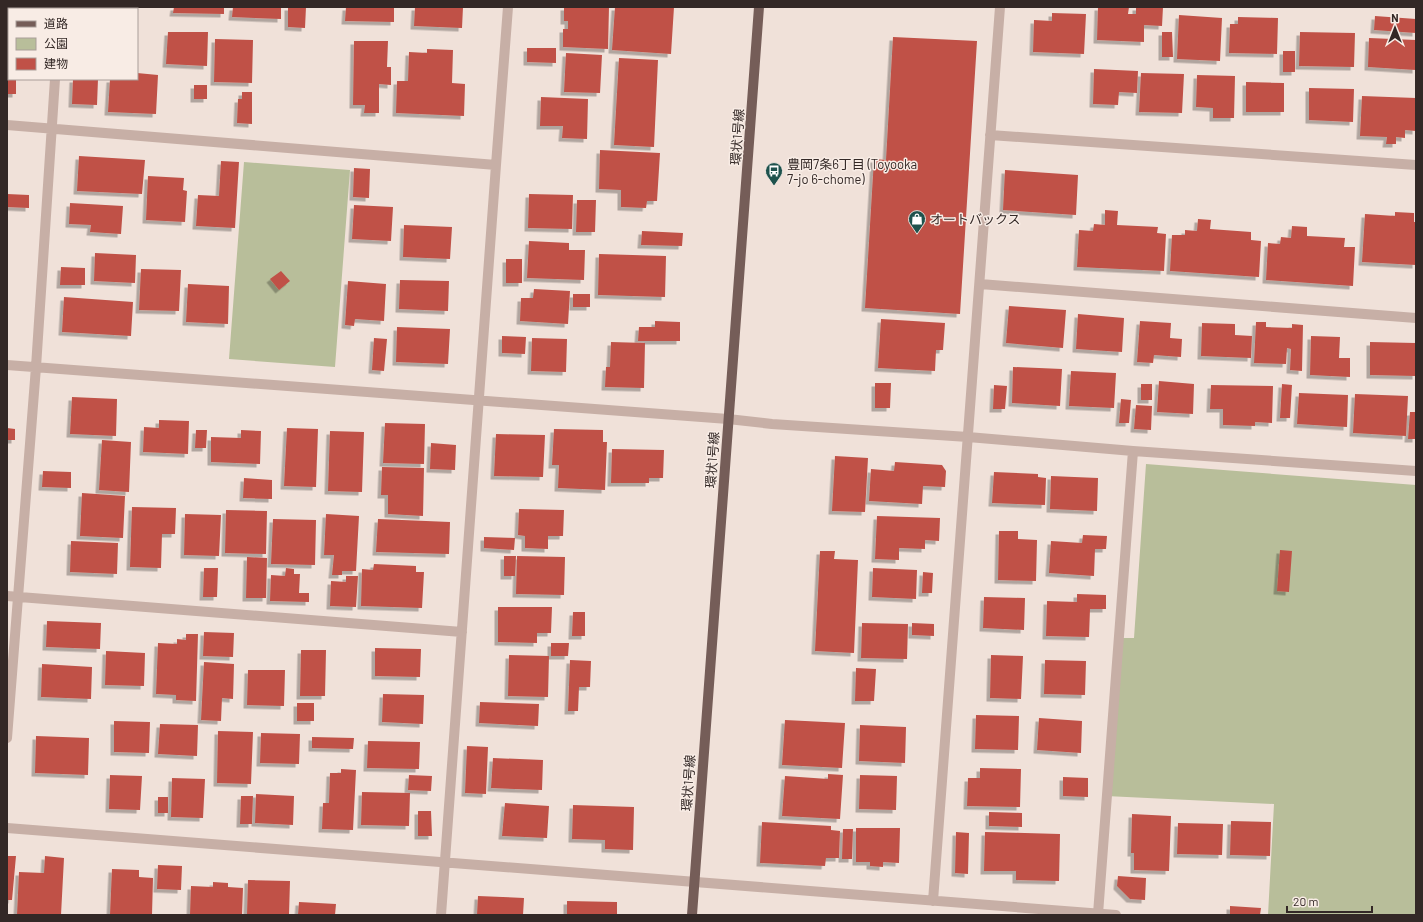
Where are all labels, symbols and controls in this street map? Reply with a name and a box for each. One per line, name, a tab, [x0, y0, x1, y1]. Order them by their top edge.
legend	[8, 8, 138, 80]
north arrow	[1375, 8, 1415, 48]
text: N	[1391, 11, 1399, 24]
text: 道路	[44, 16, 68, 30]
text: 公園	[44, 36, 68, 50]
text: 建物	[44, 56, 68, 70]
street label: 環状1号線	[727, 108, 747, 166]
place label: 豊岡7条6丁目 (Toyooka 7-jo 6-chome)	[787, 156, 917, 187]
bus stop icon: 豊岡7条6丁目 (Toyooka 7-jo 6-chome)	[764, 161, 784, 186]
shop icon: オートバックス	[907, 209, 927, 234]
place label: オートバックス	[930, 211, 1021, 227]
street label: 環状1号線	[702, 431, 722, 489]
street label: 環状1号線	[678, 754, 698, 812]
scale bar	[1287, 888, 1372, 914]
text: 20 m	[1293, 894, 1319, 908]

